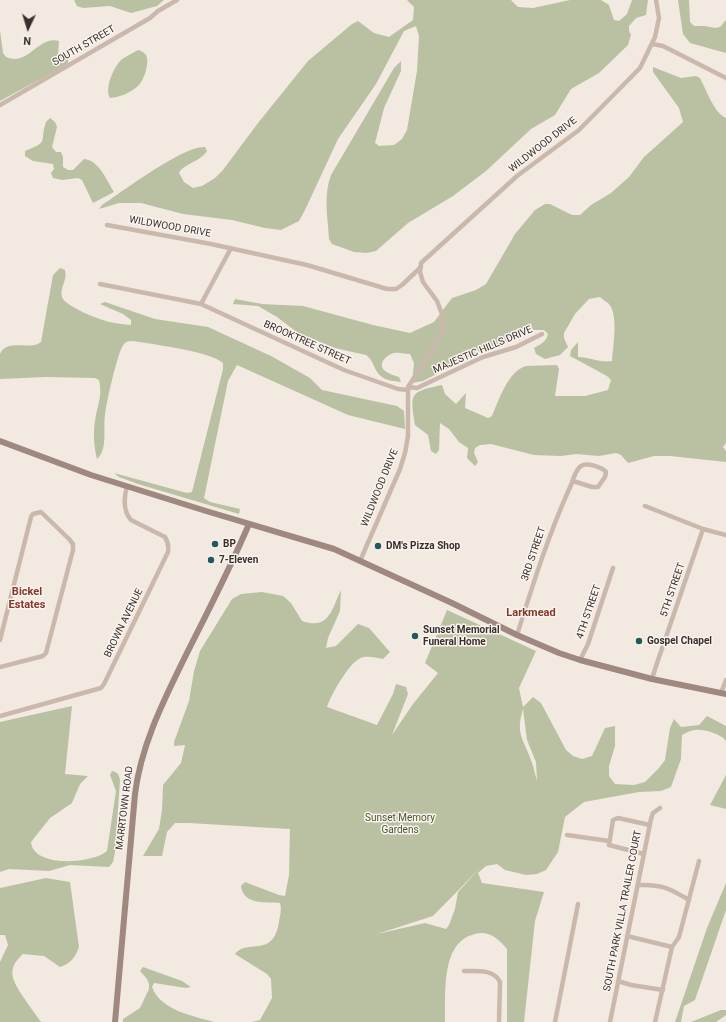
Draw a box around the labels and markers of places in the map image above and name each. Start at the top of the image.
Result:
place label: BP [223,538,236,550]
marker: BP [210,539,220,549]
place label: DM's Pizza Shop [386,540,460,552]
marker: DM's Pizza Shop [373,541,383,551]
place label: 7-Eleven [219,554,258,566]
marker: 7-Eleven [206,555,216,565]
place label: Sunset Memorial Funeral Home [423,624,500,648]
marker: Sunset Memorial Funeral Home [410,631,420,641]
place label: Gospel Chapel [647,635,712,647]
marker: Gospel Chapel [634,636,644,646]

